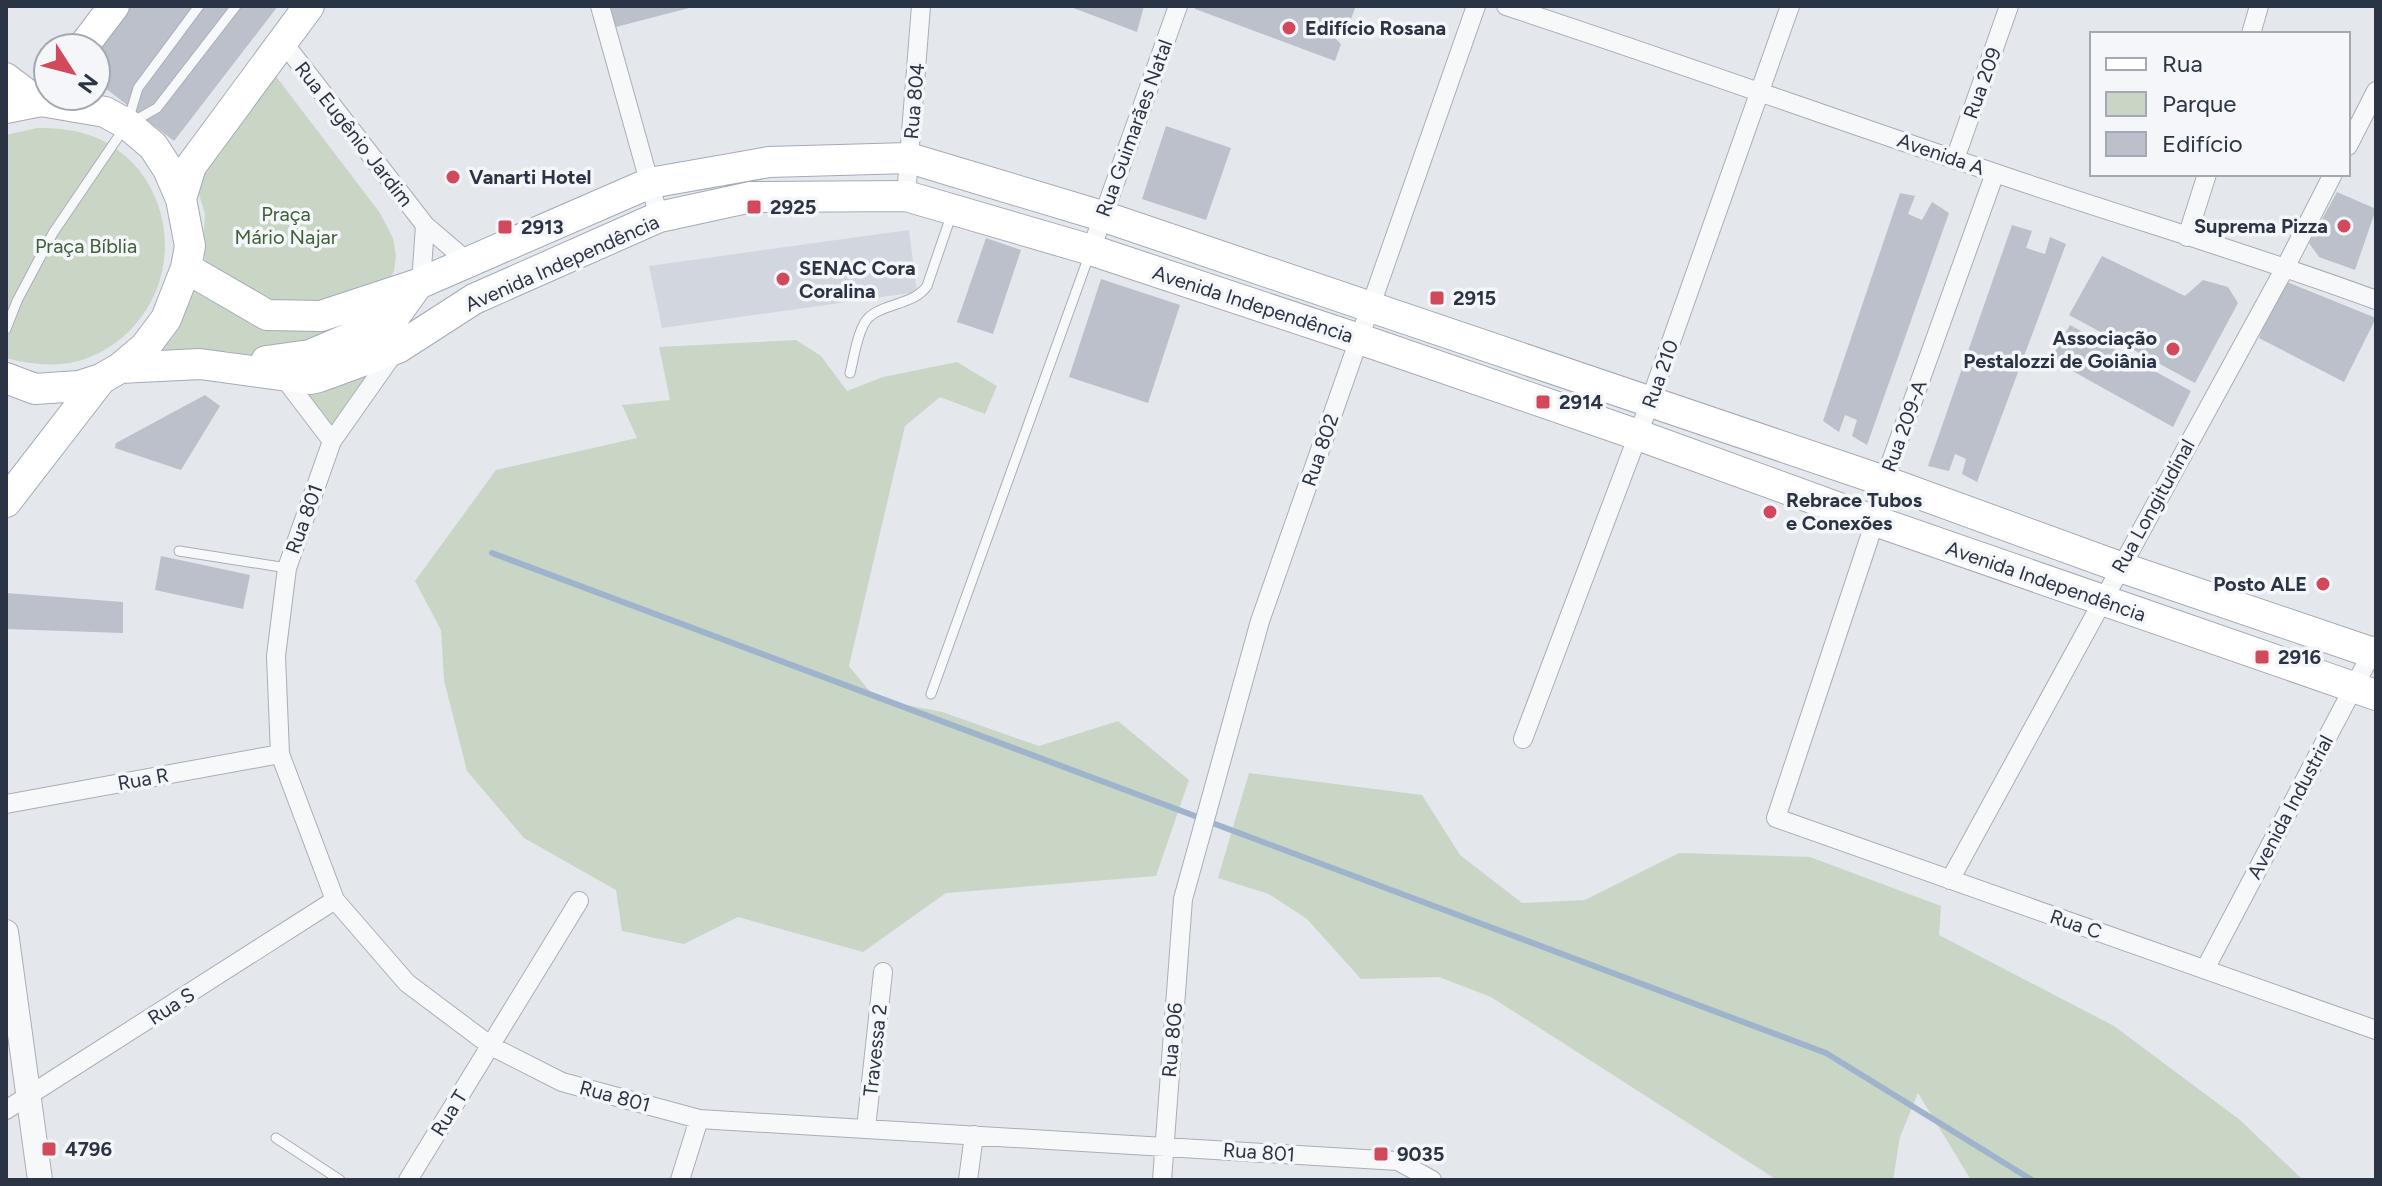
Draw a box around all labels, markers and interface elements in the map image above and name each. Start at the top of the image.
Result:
place label: Edifício Rosana [1305,16,1446,40]
marker: Edifício Rosana [1280,19,1298,37]
north arrow [32,32,112,112]
legend [2090,32,2350,176]
street label: Rua Guimarães Natal [1091,36,1177,220]
street label: Rua 209 [1958,44,2006,122]
text: Rua [2162,49,2203,78]
street label: Rua Eugênio Jardim [290,57,418,211]
street label: Rua 804 [899,62,929,140]
text: N [72,69,104,98]
text: Parque [2162,89,2236,118]
street label: Avenida A [1894,128,1988,180]
text: Edifício [2162,129,2243,158]
place label: Vanarti Hotel [469,165,591,189]
marker: Vanarti Hotel [444,168,462,186]
place label: 2925 [770,195,816,219]
marker: 2925 [745,198,763,216]
park label: Praça Mário Najar [234,202,338,249]
street label: Avenida Independência [461,209,663,317]
place label: Suprema Pizza [2194,214,2328,238]
place label: 2913 [521,215,564,239]
marker: Suprema Pizza [2335,217,2353,235]
marker: 2913 [496,218,514,236]
park label: Praça Bíblia [35,234,137,258]
place label: SENAC Cora Coralina [799,256,916,303]
street label: Avenida Independência [1150,260,1356,348]
marker: SENAC Cora Coralina [774,270,792,288]
place label: 2915 [1453,286,1496,310]
marker: 2915 [1428,289,1446,307]
place label: Associação Pestalozzi de Goiânia [1963,326,2157,373]
street label: Rua 210 [1637,336,1683,412]
marker: Associação Pestalozzi de Goiânia [2164,340,2182,358]
street label: Rua 209-A [1876,376,1932,475]
place label: 2914 [1559,390,1604,414]
marker: 2914 [1534,393,1552,411]
street label: Rua 802 [1296,411,1344,489]
street label: Rua Longitudinal [2106,435,2200,577]
street label: Rua 801 [280,481,328,557]
place label: Rebrace Tubos e Conexões [1786,488,1922,535]
marker: Rebrace Tubos e Conexões [1761,503,1779,521]
street label: Avenida Independência [1943,536,2149,626]
place label: Posto ALE [2213,572,2307,596]
marker: Posto ALE [2314,575,2332,593]
place label: 2916 [2278,645,2321,669]
marker: 2916 [2253,648,2271,666]
street label: Avenida Industrial [2242,731,2338,883]
street label: Rua R [116,763,170,795]
street label: Rua C [2047,904,2105,944]
street label: Rua S [143,982,199,1030]
street label: Rua 806 [1157,1001,1187,1079]
street label: Travessa 2 [858,1003,892,1097]
street label: Rua 801 [577,1075,653,1117]
street label: Rua T [426,1085,472,1141]
place label: 4796 [65,1137,112,1161]
street label: Rua 801 [1222,1138,1296,1166]
marker: 4796 [40,1140,58,1158]
place label: 9035 [1397,1142,1444,1166]
marker: 9035 [1372,1145,1390,1163]

